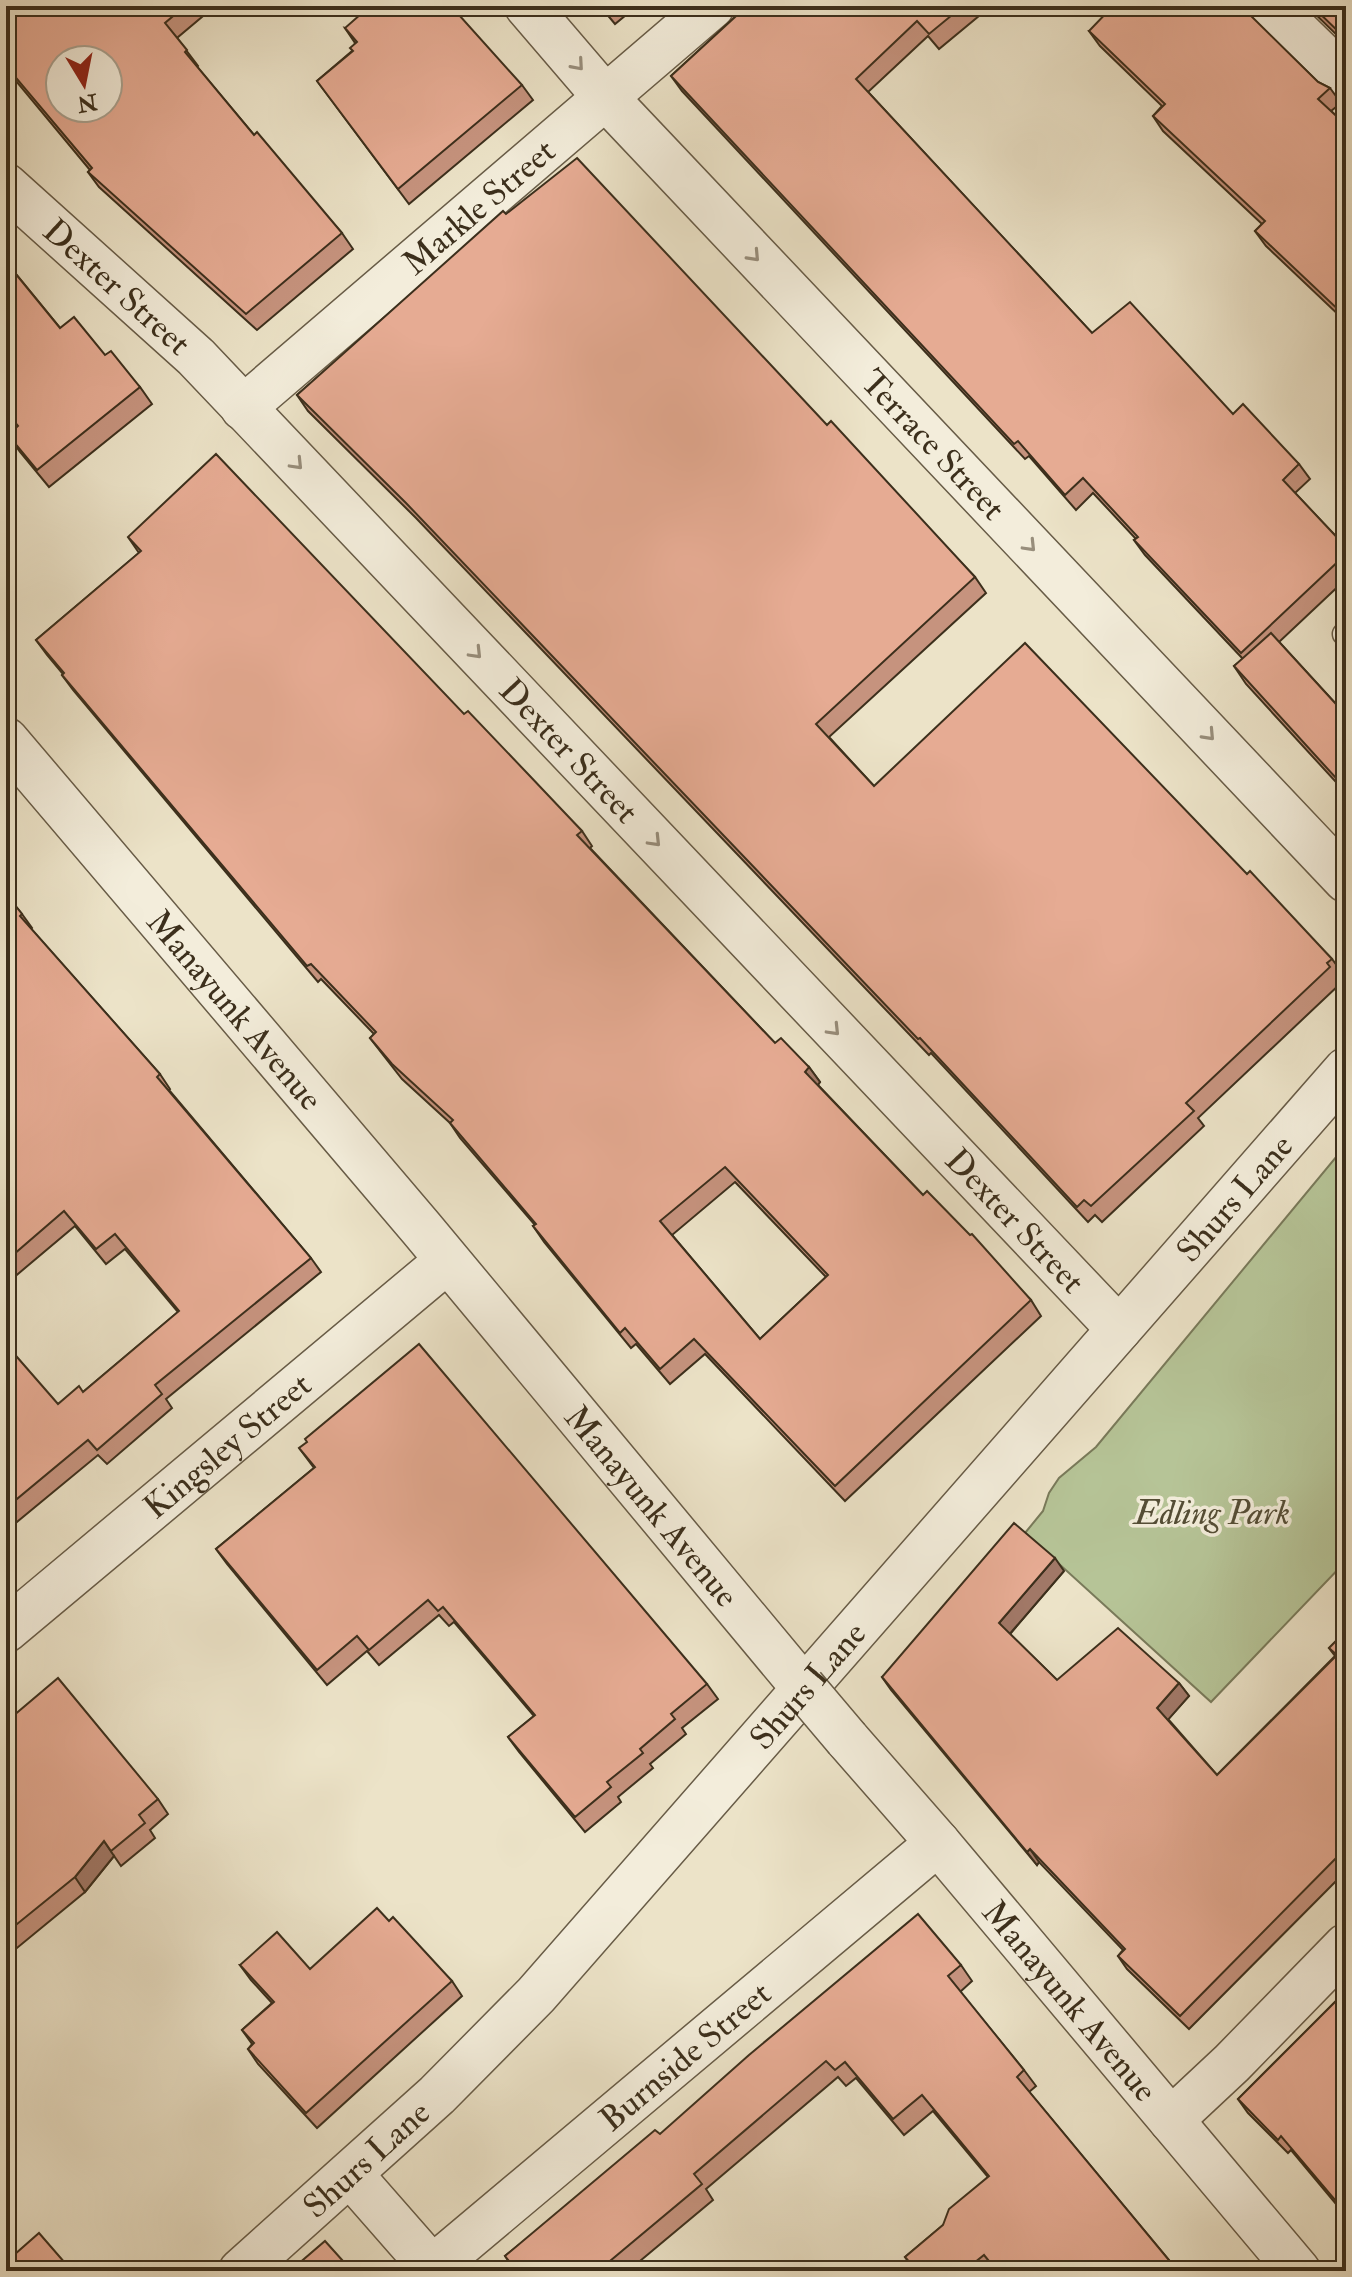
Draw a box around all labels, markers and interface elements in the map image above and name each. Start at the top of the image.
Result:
north arrow [44,44,124,124]
one-way arrow [568,56,582,71]
text: N [75,87,100,118]
street label: Markle Street [394,130,565,285]
street label: Dexter Street [34,210,199,365]
one-way arrow [745,247,760,261]
street label: Terrace Street [851,361,1014,530]
one-way arrow [288,455,302,469]
one-way arrow [1021,537,1035,551]
one-way arrow [467,644,481,658]
street label: Dexter Street [489,670,647,833]
one-way arrow [1199,725,1213,740]
one-way arrow [646,832,661,846]
street label: Manayunk Avenue [137,902,332,1120]
one-way arrow [825,1020,839,1035]
street label: Shurs Lane [1168,1126,1303,1271]
street label: Dexter Street [936,1140,1094,1303]
street label: Kingsley Street [135,1364,320,1529]
street label: Manayunk Avenue [555,1397,747,1617]
park label: Edling Park [1132,1492,1290,1535]
street label: Shurs Lane [741,1613,876,1759]
street label: Manayunk Avenue [972,1892,1166,2111]
street label: Burnside Street [591,1973,780,2141]
street label: Shurs Lane [295,2092,439,2228]

